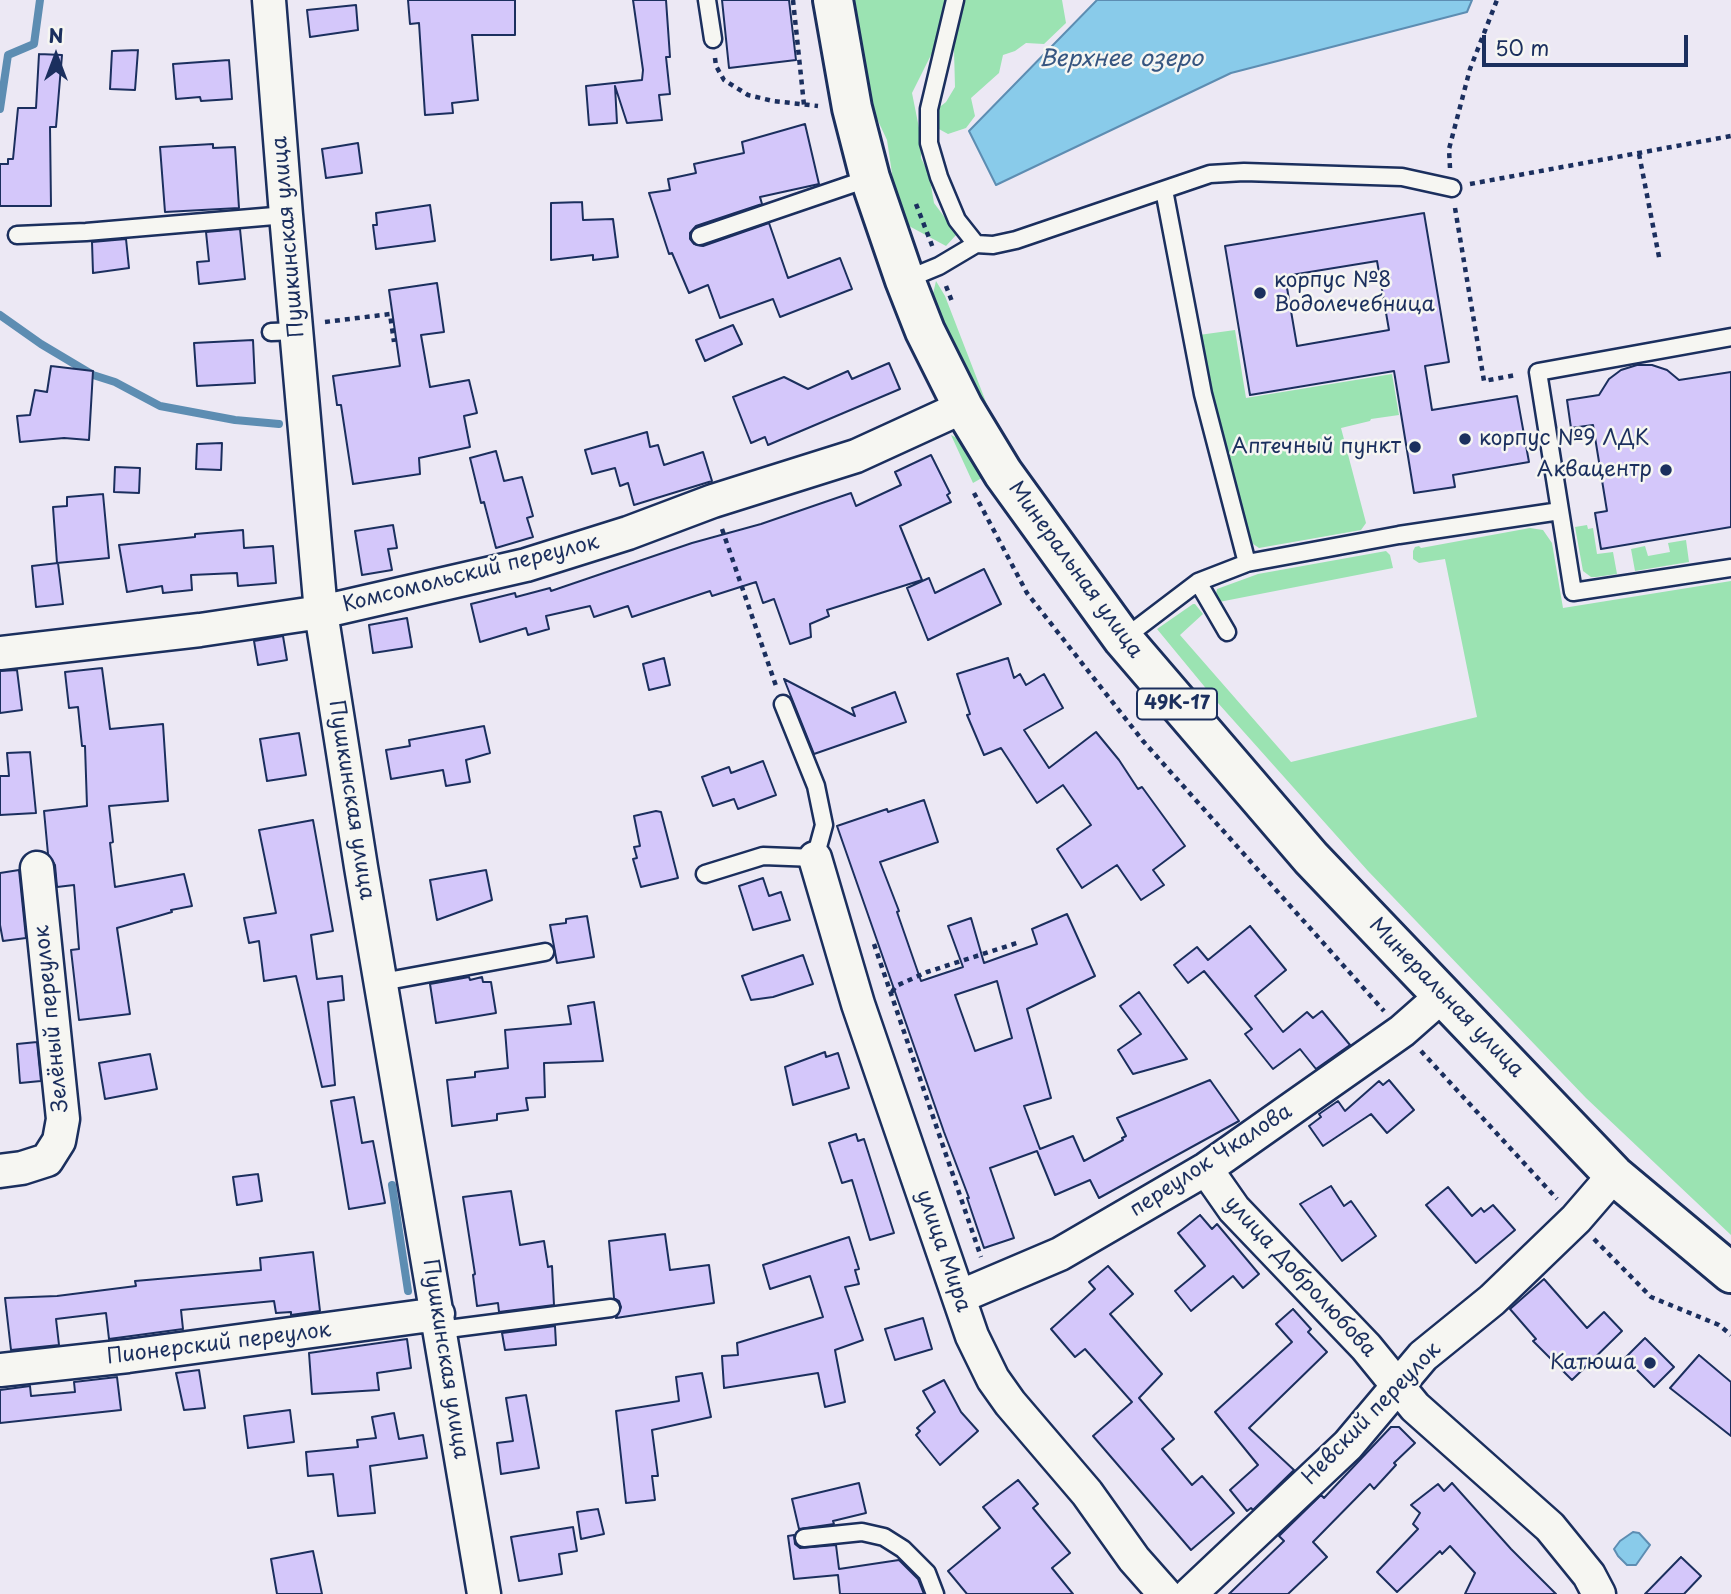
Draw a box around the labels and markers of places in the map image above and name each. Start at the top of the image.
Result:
place label: корпус №8 Водолечебница [1274,268,1435,318]
marker: корпус №8 Водолечебница [1252,285,1268,301]
place label: корпус №9 ЛДК [1479,426,1649,452]
marker: корпус №9 ЛДК [1457,431,1473,447]
place label: Аптечный пункт [1231,434,1401,460]
marker: Аптечный пункт [1407,439,1423,455]
place label: Аквацентр [1537,457,1652,483]
marker: Аквацентр [1658,462,1674,478]
place label: Катюша [1550,1350,1636,1376]
marker: Катюша [1642,1355,1658,1371]

